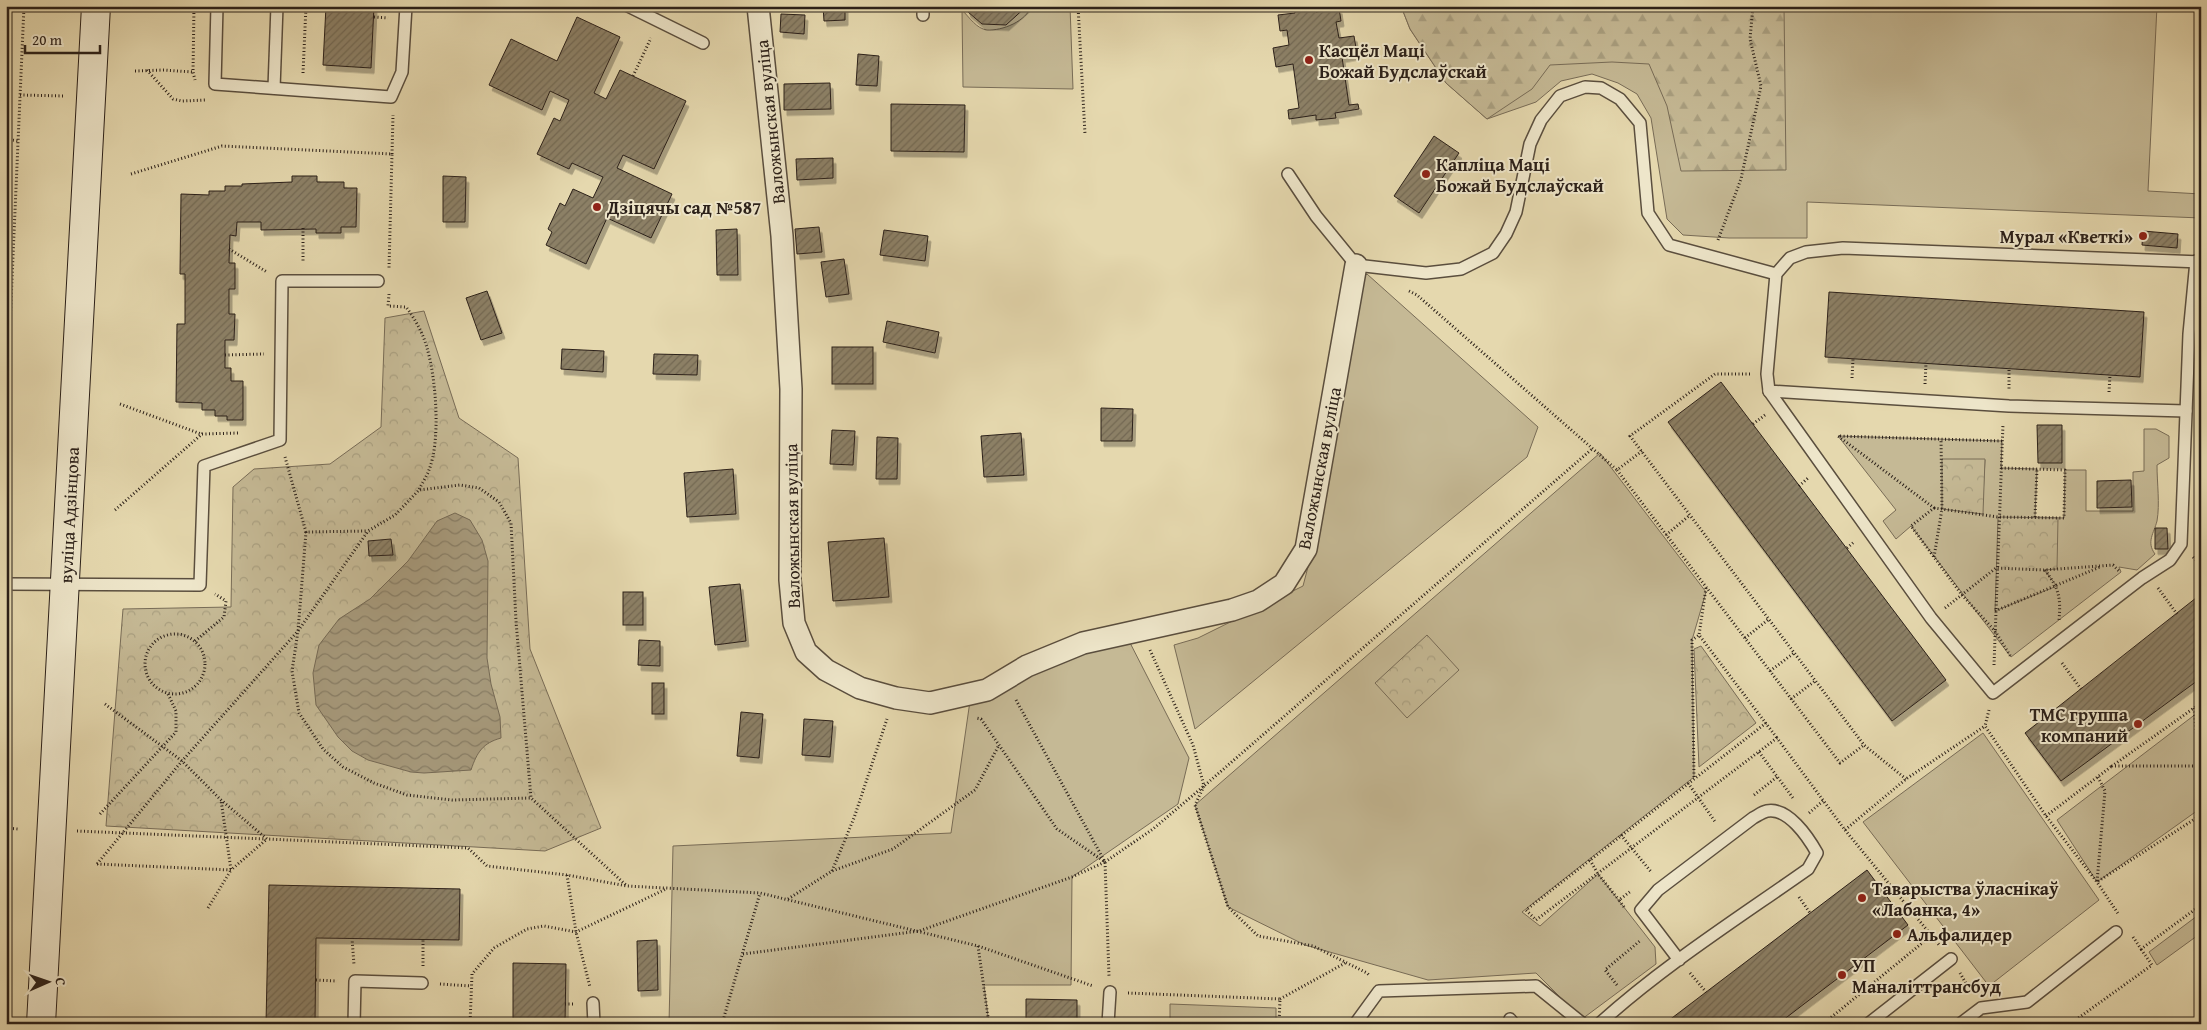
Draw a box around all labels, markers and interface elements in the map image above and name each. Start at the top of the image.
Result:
scale bar [25,22,100,54]
text: 20 m [32,29,63,50]
place label: Касцёл Маці Божай Будслаўскай [1319,37,1487,85]
street label: Валожынская вуліца [748,38,792,205]
marker: Касцёл Маці Божай Будслаўскай [1303,54,1315,66]
place label: Капліца Маці Божай Будслаўскай [1436,151,1604,199]
marker: Капліца Маці Божай Будслаўскай [1420,168,1432,180]
place label: Дзіцячы сад №587 [606,194,761,221]
marker: Дзіцячы сад №587 [591,201,603,213]
place label: Мурал «Кветкі» [2000,223,2133,250]
marker: Мурал «Кветкі» [2137,230,2149,242]
street label: Валожынская вуліца [1290,384,1348,551]
street label: Валожынская вуліца [777,443,807,609]
street label: вуліца Адзінцова [52,446,86,584]
place label: ТМС группа компаний [2030,701,2129,749]
marker: ТМС группа компаний [2132,718,2144,730]
place label: Таварыства ўласнікаў «Лабанка, 4» [1872,875,2059,923]
marker: Таварыства ўласнікаў «Лабанка, 4» [1856,892,1868,904]
place label: Альфалидер [1907,921,2012,948]
marker: Альфалидер [1891,928,1903,940]
place label: УП Маналіттрансбуд [1852,952,2001,1000]
north arrow [22,958,72,1008]
marker: УП Маналіттрансбуд [1836,969,1848,981]
text: С [51,977,71,986]

